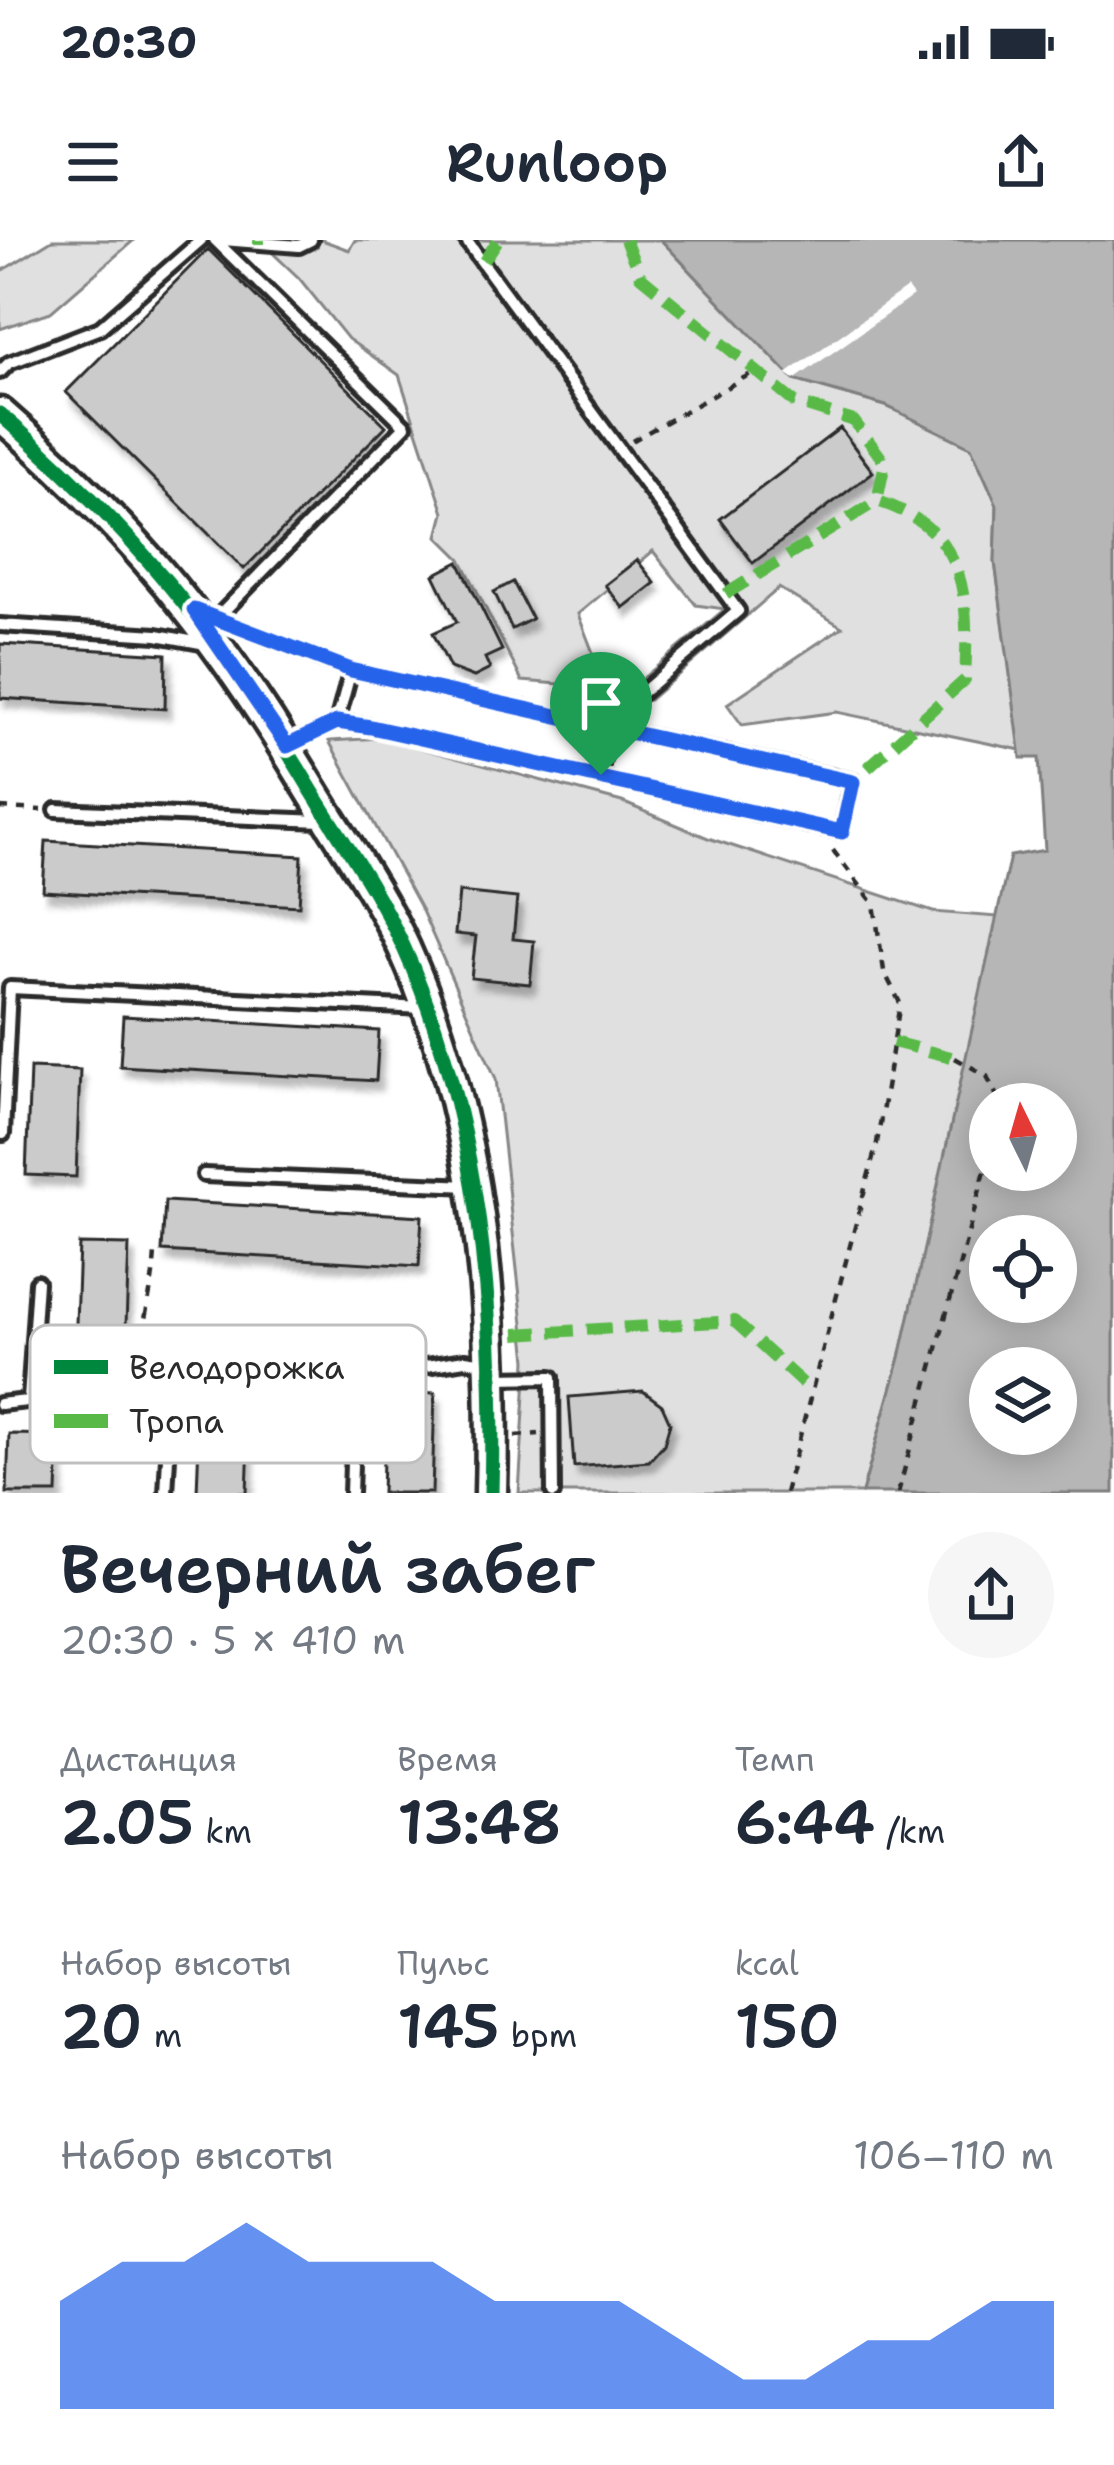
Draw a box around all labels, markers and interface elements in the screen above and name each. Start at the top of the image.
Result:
text: 20:30 [60,12,198,72]
text: Runloop [446,126,668,198]
icon: menu [60,129,126,195]
icon: share [988,129,1054,195]
pin [550,652,652,775]
icon: arrive [568,670,634,736]
north arrow [969,1083,1077,1191]
map controls [969,1083,1077,1455]
button: locate [969,1215,1077,1323]
legend [30,1325,426,1463]
text: Велодорожка [129,1345,344,1390]
button: layers [969,1347,1077,1455]
text: Тропа [129,1399,224,1444]
text: Вечерний забег [60,1525,595,1613]
button: share [928,1532,1054,1658]
text: 20:30 · 5 × 410 m [60,1614,405,1666]
text: Дистанция [60,1737,237,1782]
text: Время [397,1737,498,1782]
text: Темп [735,1737,814,1782]
text: 2.05 [60,1782,194,1862]
text: 13:48 [397,1782,562,1862]
text: 6:44 [735,1782,875,1862]
text: km [194,1809,252,1854]
text: /km [875,1809,945,1854]
text: Набор высоты [60,1941,292,1986]
text: Пульс [397,1941,490,1986]
text: kcal [735,1941,799,1986]
text: 20 [60,1986,143,2066]
text: 145 [397,1986,500,2066]
text: 150 [735,1986,840,2066]
text: m [143,2013,182,2058]
text: bpm [500,2013,577,2058]
text: Набор высоты [60,2129,334,2181]
text: 106–110 m [853,2129,1054,2181]

